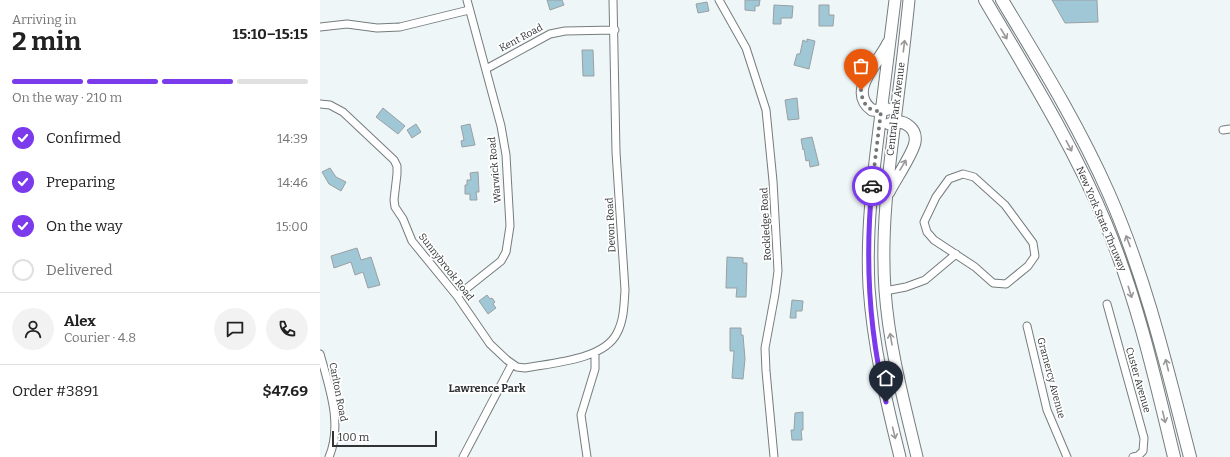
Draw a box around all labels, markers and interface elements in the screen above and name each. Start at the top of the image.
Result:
text: Arriving in [12,12,77,27]
street label: Kent Road [497,21,545,54]
text: 15:10–15:15 [233,25,308,43]
text: 2 min [12,26,81,57]
one-way arrow [1001,28,1009,40]
one-way arrow [900,40,908,53]
pin [844,49,878,90]
icon: bag [850,55,872,77]
street label: Central Park Avenue [884,61,908,157]
text: On the way · 210 m [12,90,122,105]
icon: check [12,127,34,149]
text: Confirmed [46,129,121,147]
text: 14:39 [277,131,308,146]
street label: Warwick Road [486,136,504,204]
one-way arrow [1066,140,1073,152]
one-way arrow [900,159,908,171]
street label: New York State Thruway [1073,165,1129,274]
courier [852,166,892,206]
icon: check [12,171,34,193]
text: Preparing [46,173,115,191]
text: 14:46 [277,175,308,190]
icon: car [861,175,883,197]
street label: Rockledge Road [758,187,774,261]
street label: Devon Road [604,197,618,253]
icon: check [12,215,34,237]
text: On the way [46,217,123,235]
text: 15:00 [276,219,308,234]
street label: Sunnybrook Road [416,231,476,303]
one-way arrow [1124,235,1132,247]
text: Delivered [46,261,113,279]
one-way arrow [1127,285,1135,297]
button: person [12,308,54,350]
button: chat [214,308,256,350]
button: phone [266,308,308,350]
text: Alex [64,312,96,330]
text: Courier · 4.8 [64,330,136,345]
one-way arrow [887,333,895,346]
street label: Gramercy Avenue [1034,336,1068,420]
street label: Custer Avenue [1123,346,1153,414]
one-way arrow [1162,359,1170,372]
street label: Carlton Road [326,361,350,423]
pin [869,361,903,402]
icon: home [875,367,897,389]
text: Order #3891 [12,382,98,400]
text: $47.69 [262,382,308,400]
district label: Lawrence Park [449,382,526,395]
one-way arrow [1161,410,1168,423]
one-way arrow [891,427,898,440]
scale bar [332,429,437,448]
text: 100 m [338,431,369,444]

